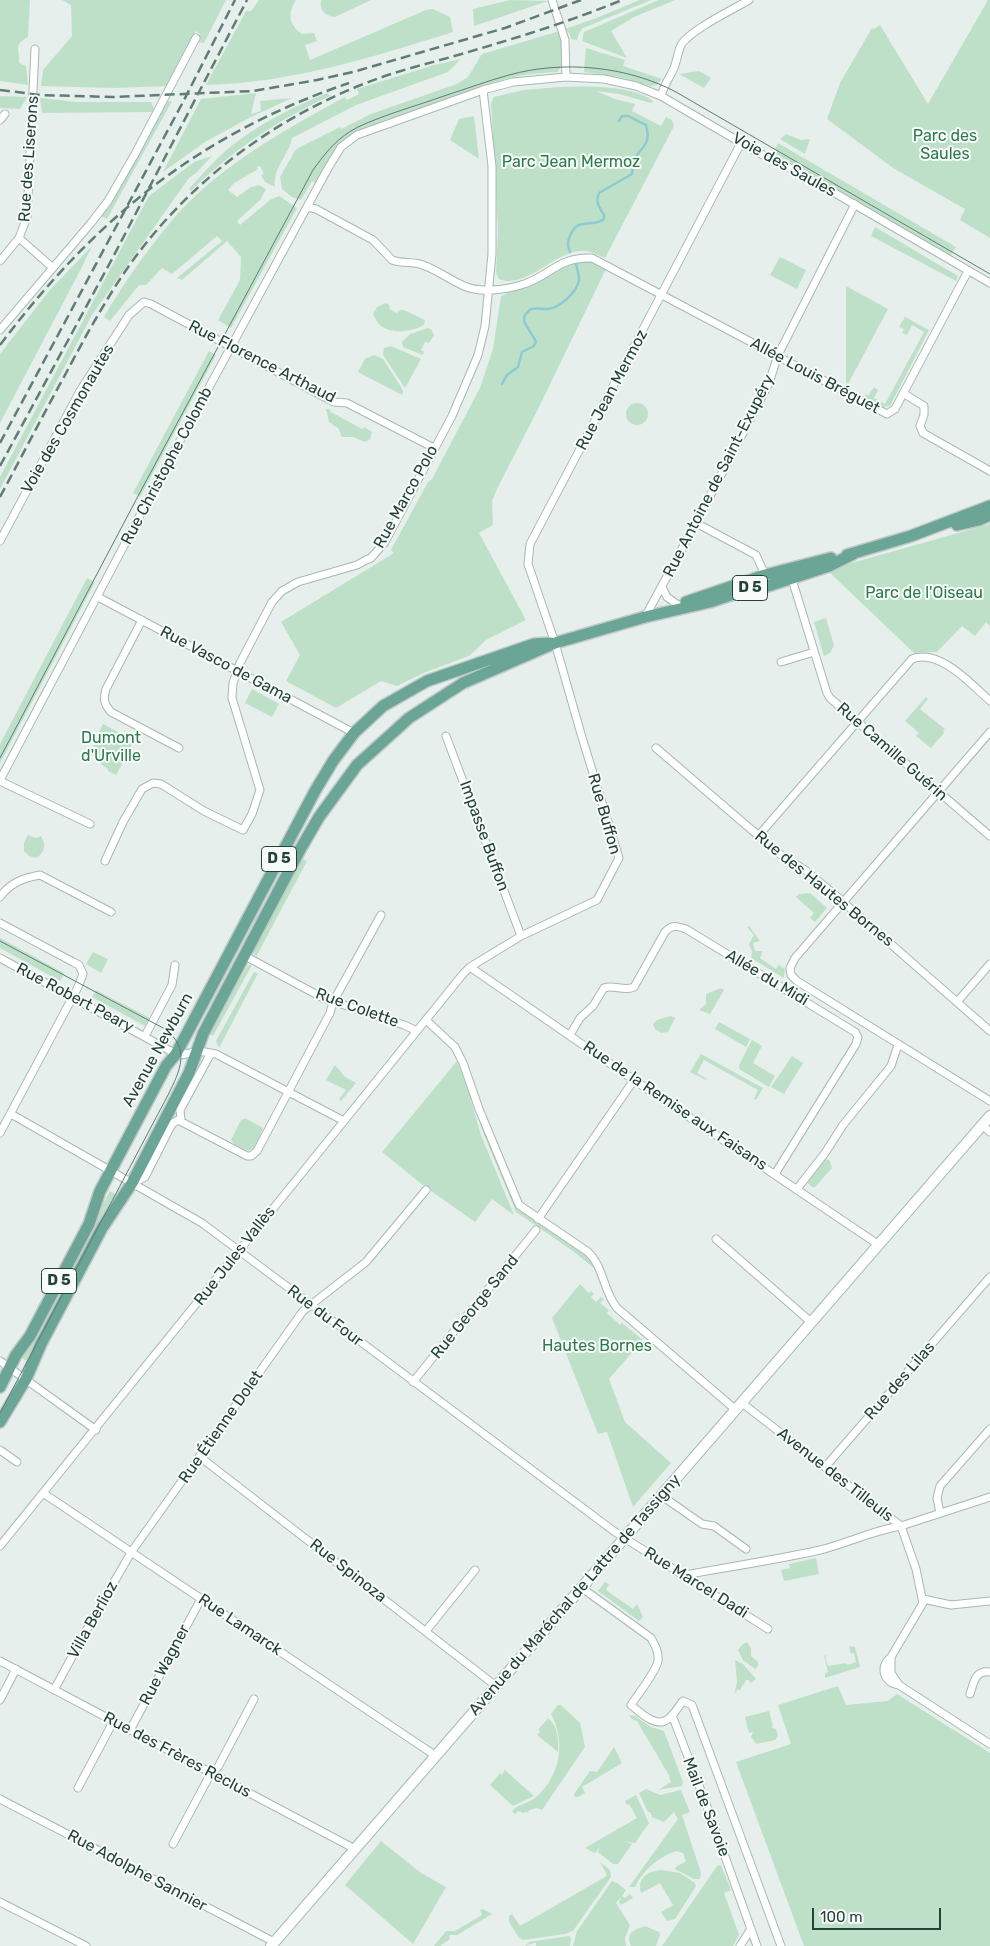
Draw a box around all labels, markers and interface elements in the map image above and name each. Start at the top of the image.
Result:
street label: Rue des Liserons [15,95,43,223]
park label: Parc des Saules [913,126,977,164]
street label: Voie des Saules [729,129,839,201]
park label: Parc Jean Mermoz [502,152,640,172]
street label: Rue Florence Arthaud [185,317,339,407]
street label: Rue Jean Mermoz [572,326,652,454]
street label: Allée Louis Bréguet [747,334,883,418]
street label: Voie des Cosmonautes [17,341,119,497]
street label: Rue Antoine de Saint-Exupéry [659,371,779,581]
street label: Rue Christophe Colomb [117,384,217,548]
street label: Rue Marco Polo [370,442,442,552]
road number: D 5 [732,576,768,600]
park label: Parc de l'Oiseau [865,583,983,603]
street label: Rue Vasco de Gama [157,622,295,708]
street label: Rue Camille Guérin [833,699,951,805]
park label: Dumont d'Urville [81,728,141,766]
street label: Rue Buffon [583,771,625,857]
street label: Impasse Buffon [455,778,513,894]
street label: Rue des Hautes Bornes [751,827,897,951]
road number: D 5 [262,846,296,872]
street label: Allée du Midi [722,946,812,1010]
street label: Rue Robert Peary [13,959,137,1037]
street label: Rue Colette [313,984,401,1032]
street label: Avenue Newburn [119,990,197,1110]
street label: Rue de la Remise aux Faisans [579,1037,771,1175]
street label: Rue Jules Vallès [190,1202,280,1310]
street label: Rue George Sand [427,1251,523,1363]
road number: D 5 [42,1268,76,1294]
street label: Rue du Four [283,1281,367,1351]
park label: Hautes Bornes [542,1336,652,1356]
street label: Rue des Lilas [861,1338,939,1424]
street label: Rue Étienne Dolet [175,1367,267,1487]
street label: Avenue des Tilleuls [773,1424,897,1526]
street label: Avenue du Maréchal de Lattre de Tassigny [465,1471,685,1719]
street label: Rue Spinoza [306,1535,390,1607]
street label: Rue Marcel Dadi [640,1543,752,1623]
street label: Villa Berlioz [64,1578,122,1662]
street label: Rue Lamarck [194,1590,286,1660]
street label: Rue Wagner [136,1621,194,1709]
street label: Rue des Frères Reclus [100,1708,254,1802]
street label: Mail de Savoie [678,1755,734,1859]
street label: Rue Adolphe Sannier [64,1826,210,1916]
scale bar [815,1898,944,1930]
text: 100 m [820,1908,862,1926]

